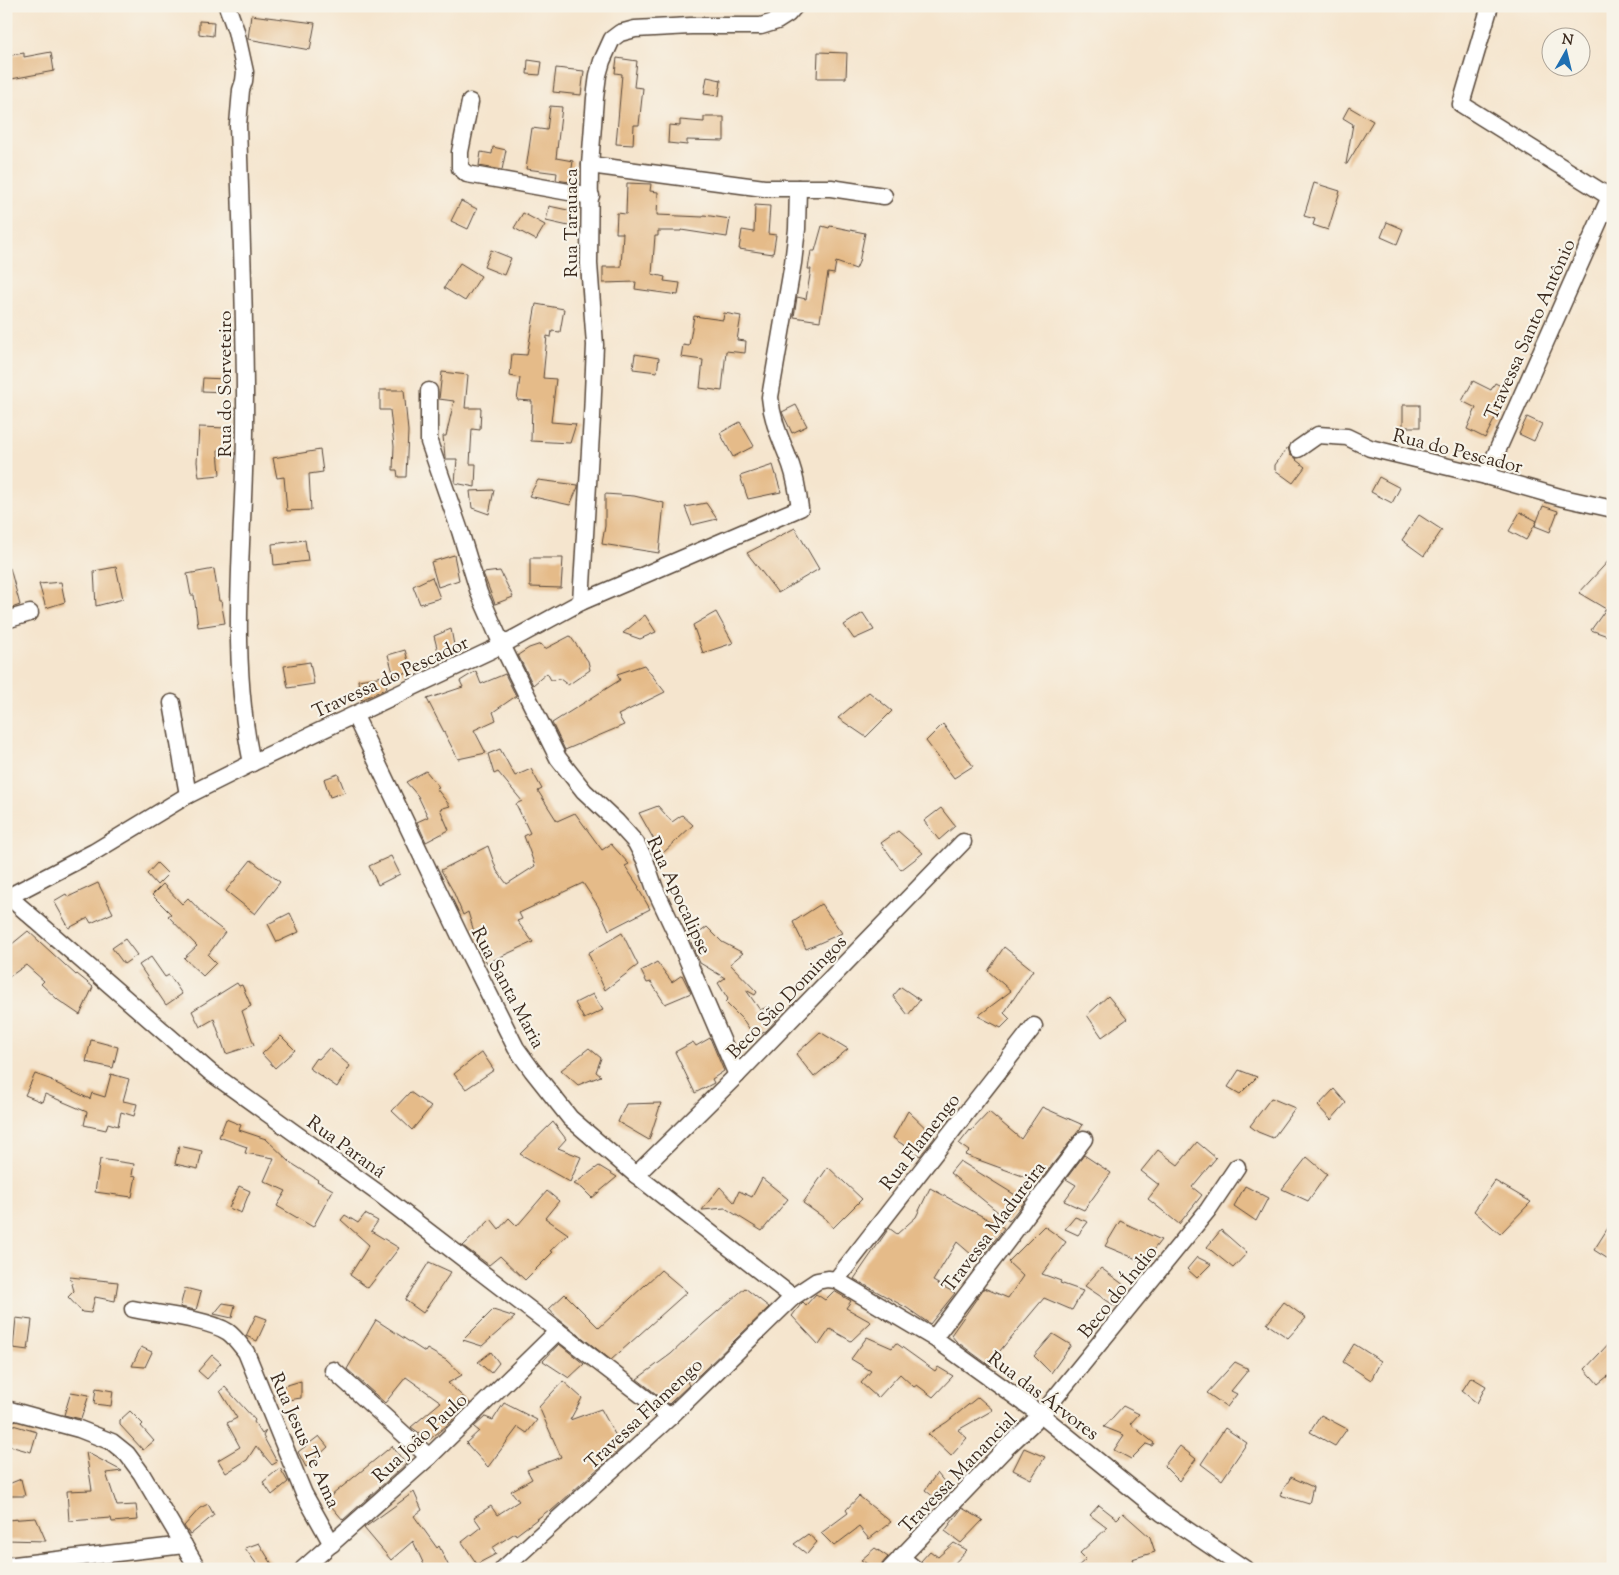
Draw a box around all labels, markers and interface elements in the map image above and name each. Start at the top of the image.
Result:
north arrow [1542,28,1592,78]
text: N [1561,30,1574,52]
street label: Rua Tarauaca [559,168,586,278]
street label: Travessa Santo Antônio [1479,235,1583,425]
street label: Rua do Sorveteiro [213,311,240,458]
street label: Rua do Pescador [1390,423,1525,482]
street label: Travessa do Pescador [308,630,474,726]
street label: Rua Apocalipse [638,832,717,960]
street label: Rua Santa Maria [463,922,550,1054]
street label: Beco São Domingos [722,930,854,1066]
street label: Rua Flamengo [874,1088,967,1197]
street label: Rua Paraná [301,1110,391,1186]
street label: Travessa Madureira [937,1156,1053,1299]
street label: Beco do Índio [1073,1240,1165,1345]
street label: Rua das Árvores [981,1346,1104,1448]
street label: Travessa Flamengo [580,1353,710,1477]
street label: Rua Jesus Te Ama [262,1369,346,1513]
street label: Rua João Paulo [367,1388,474,1490]
street label: Travessa Manancial [894,1407,1024,1540]

